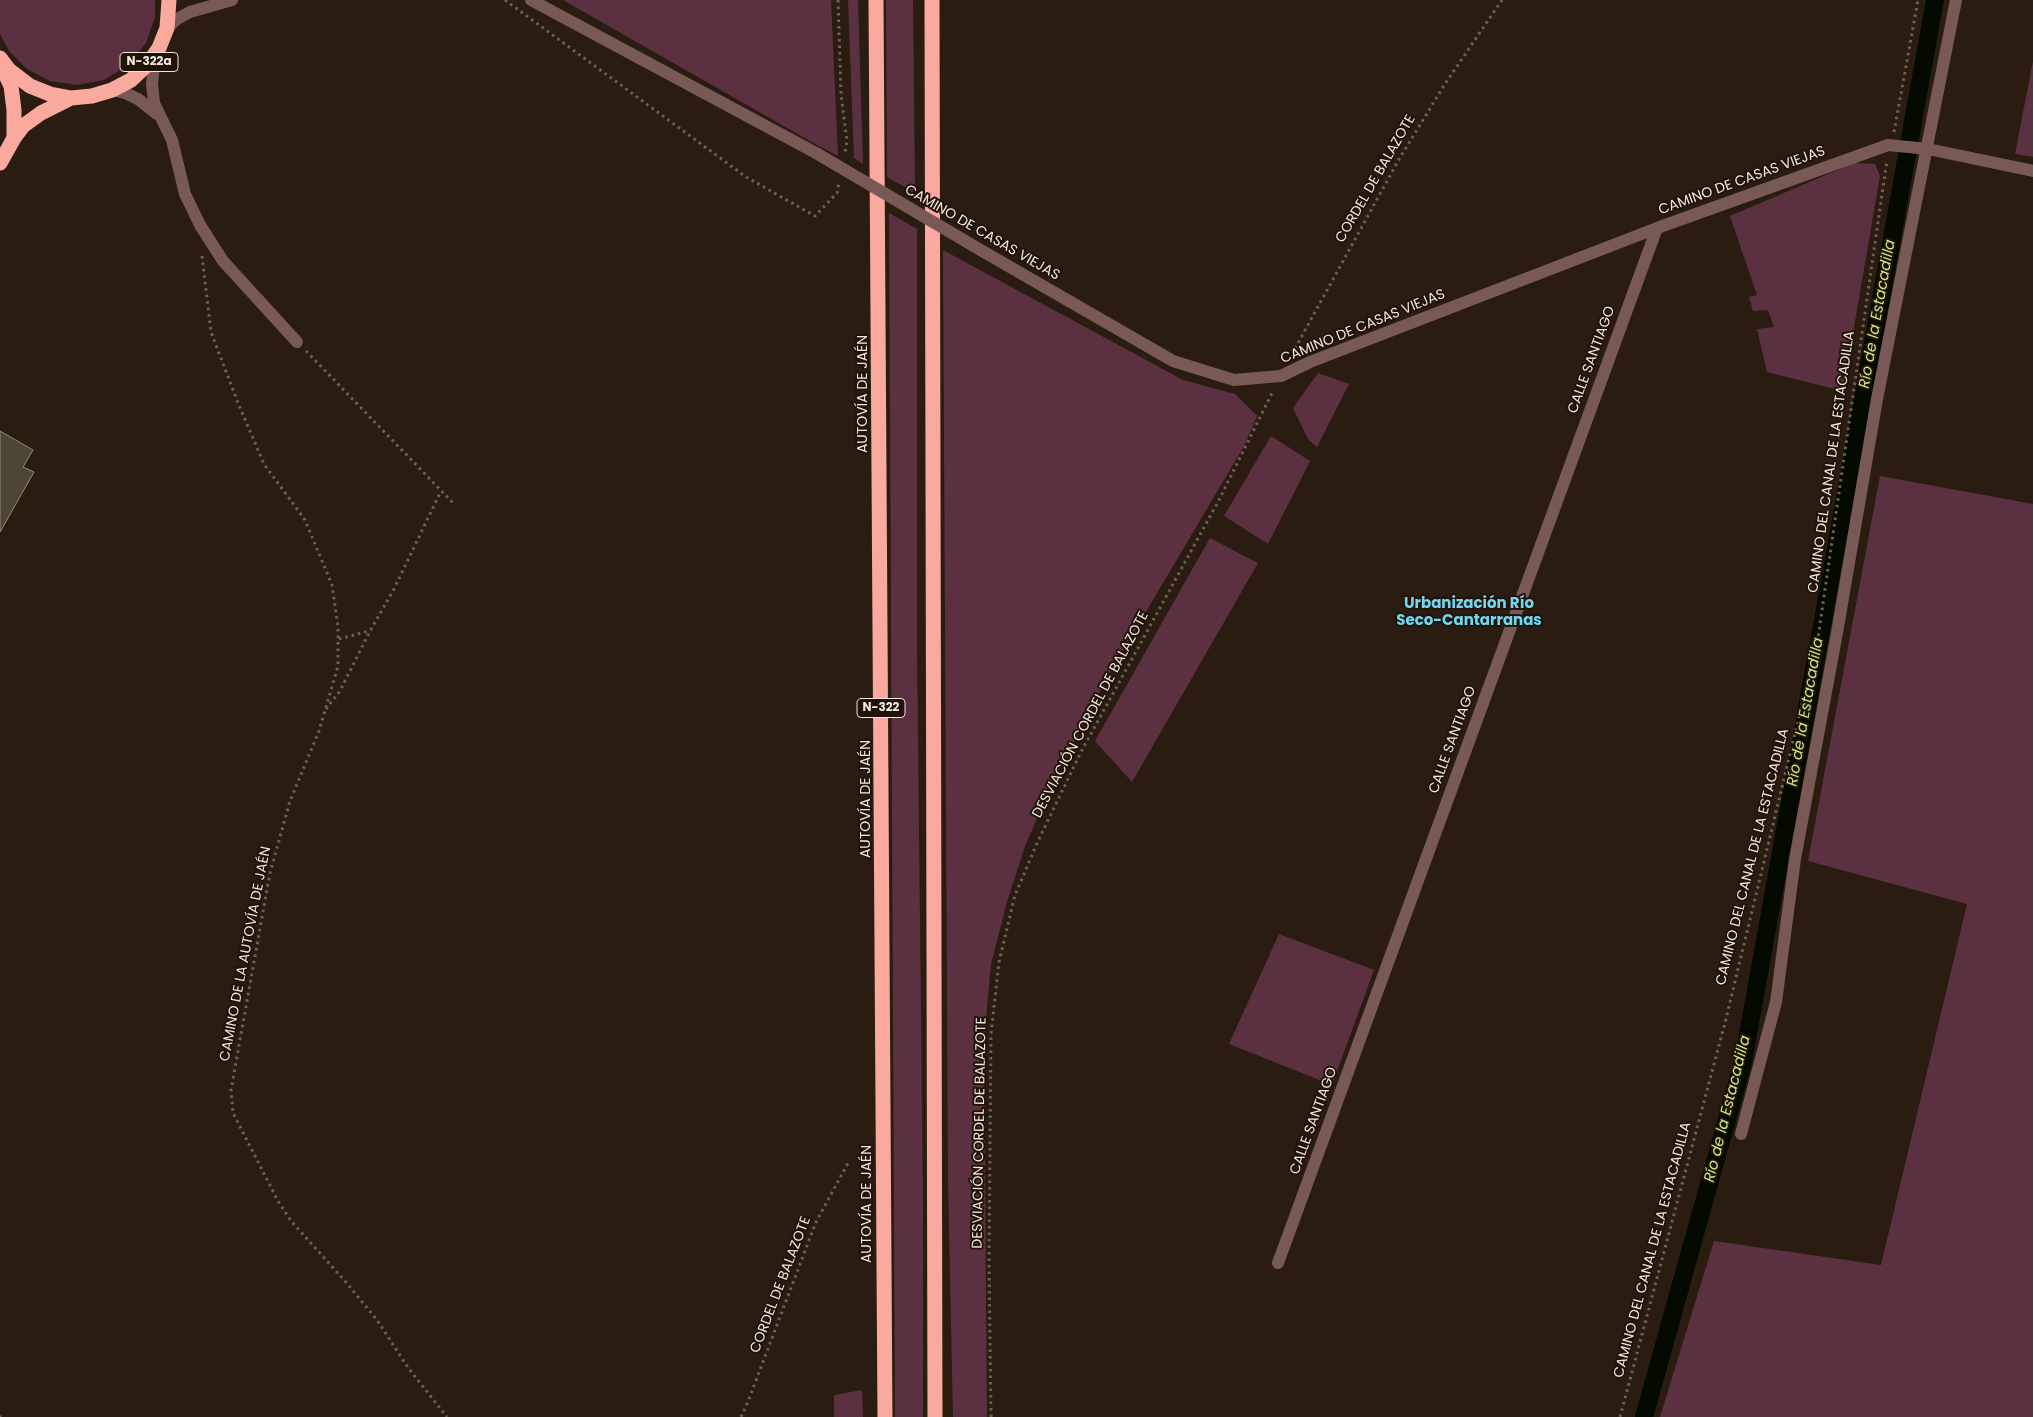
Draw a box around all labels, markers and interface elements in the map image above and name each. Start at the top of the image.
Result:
road number: N-322a [120,52,178,72]
street label: CORDEL DE BALAZOTE [1333,112,1419,246]
street label: CAMINO DE CASAS VIEJAS [1656,143,1828,219]
street label: CAMINO DE CASAS VIEJAS [902,182,1062,284]
water label: Río de la Estacadilla [1856,238,1900,390]
street label: CAMINO DE CASAS VIEJAS [1278,286,1448,368]
street label: CALLE SANTIAGO [1565,304,1619,416]
street label: CAMINO DEL CANAL DE LA ESTACADILLA [1805,330,1859,594]
street label: AUTOVÍA DE JAÉN [855,335,871,453]
district label: Urbanización Río Seco-Cantarranas [1396,595,1542,630]
street label: DESVIACIÓN CORDEL DE BALAZOTE [1029,609,1153,821]
water label: Río de la Estacadilla [1784,636,1828,788]
street label: CALLE SANTIAGO [1426,684,1480,796]
road number: N-322 [857,698,905,718]
street label: CAMINO DEL CANAL DE LA ESTACADILLA [1713,727,1793,987]
street label: AUTOVÍA DE JAÉN [858,740,874,858]
street label: CAMINO DE LA AUTOVÍA DE JAÉN [217,845,275,1063]
street label: DESVIACIÓN CORDEL DE BALAZOTE [970,1017,990,1249]
water label: Río de la Estacadilla [1701,1034,1755,1184]
street label: CALLE SANTIAGO [1287,1065,1341,1177]
street label: CAMINO DEL CANAL DE LA ESTACADILLA [1611,1120,1695,1380]
street label: AUTOVÍA DE JAÉN [859,1145,875,1263]
street label: CORDEL DE BALAZOTE [747,1214,815,1356]

